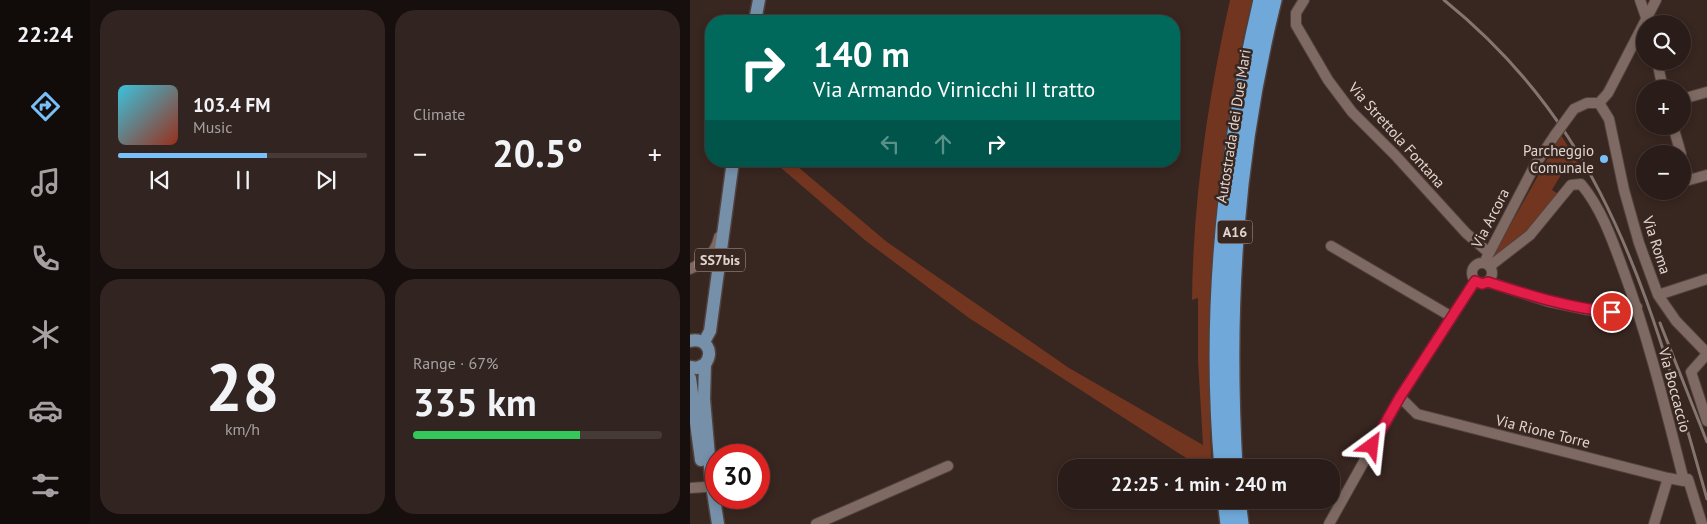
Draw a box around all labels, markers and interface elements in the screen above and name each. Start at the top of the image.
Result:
map controls [1636,15,1691,200]
button: search [1636,15,1691,70]
text: 22:24 [17,20,73,48]
text: 140 m [813,31,910,77]
icon: right [730,35,795,100]
street label: Autostrada dei Due Mari [1211,48,1255,204]
text: Via Armando Virnicchi II tratto [813,75,1095,103]
street label: Via Strettola Fontana [1344,77,1449,192]
button: + [1636,80,1691,135]
icon: directions [28,89,63,124]
text: 103.4 FM [193,93,270,117]
text: Climate [413,104,465,124]
text: Music [193,117,233,137]
text: 20.5° [492,128,583,177]
icon: left [876,130,904,158]
icon: ahead [929,130,957,158]
icon: right [982,130,1010,158]
text: − [413,135,427,172]
text: + [648,135,662,172]
place label: Parcheggio Comunale [1523,141,1594,177]
button: − [1636,145,1691,200]
marker: Parcheggio Comunale [1598,153,1610,165]
icon: music [28,165,63,200]
icon: previous [146,166,174,194]
icon: pause [229,166,257,194]
icon: next [312,166,340,194]
street label: Via Arcora [1466,185,1513,252]
street label: Via Roma [1638,213,1675,276]
road number: A16 [1218,220,1252,243]
icon: phone [28,241,63,276]
road number: SS7bis [695,248,745,272]
pin [1591,291,1633,333]
icon: arrive [1598,298,1626,326]
icon: climate [28,317,63,352]
text: 28 [206,344,279,428]
street label: Via Boccaccio [1654,345,1695,434]
text: Range · 67% [413,353,498,373]
text: 335 km [413,377,537,426]
icon: car [28,393,63,428]
street label: Via Rione Torre [1493,410,1592,452]
text: km/h [225,419,260,439]
position arrow [1345,419,1397,471]
speed limit sign: 30 [705,444,770,509]
icon: filters [28,468,63,503]
text: 22:25 · 1 min · 240 m [1111,472,1287,496]

